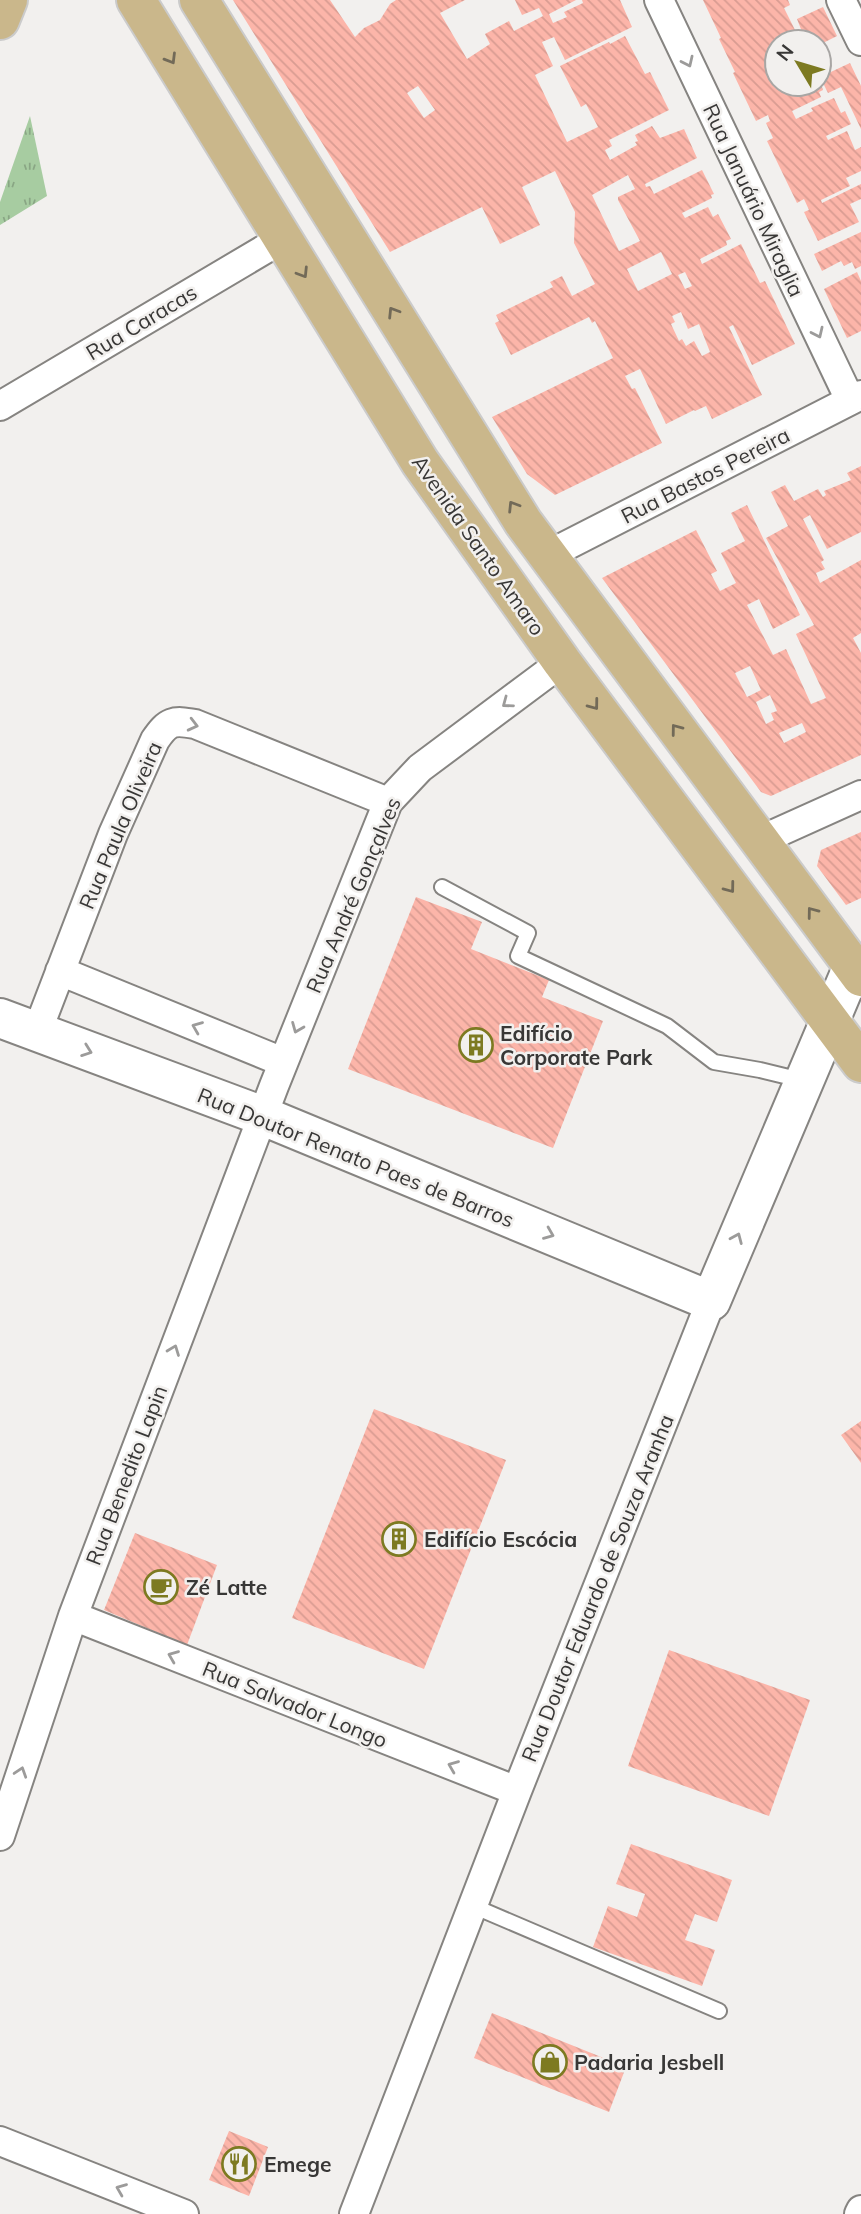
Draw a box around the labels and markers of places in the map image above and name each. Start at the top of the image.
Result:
place label: Edifício Corporate Park [500,1020,653,1070]
building icon: Edifício Corporate Park [457,1026,495,1064]
building icon: Edifício Escócia [380,1520,418,1558]
place label: Edifício Escócia [424,1526,577,1552]
cafe icon: Zé Latte [142,1568,180,1606]
place label: Zé Latte [186,1574,267,1600]
shop icon: Padaria Jesbell [531,2043,569,2081]
place label: Padaria Jesbell [574,2049,724,2075]
restaurant icon: Emege [220,2145,258,2183]
place label: Emege [264,2151,331,2177]

